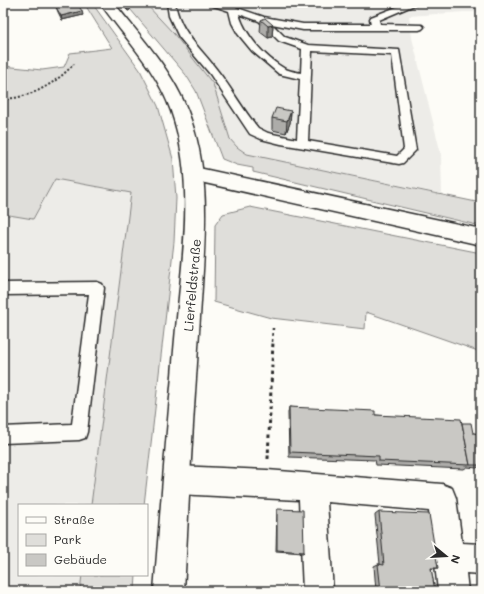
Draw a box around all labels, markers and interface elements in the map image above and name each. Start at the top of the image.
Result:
street label: Lierfeldstraße [179,238,204,332]
legend [18,504,148,576]
text: Straße [54,511,95,527]
text: Park [54,531,81,547]
north arrow [426,536,466,576]
text: Gebäude [54,551,107,567]
text: N [448,553,464,566]

